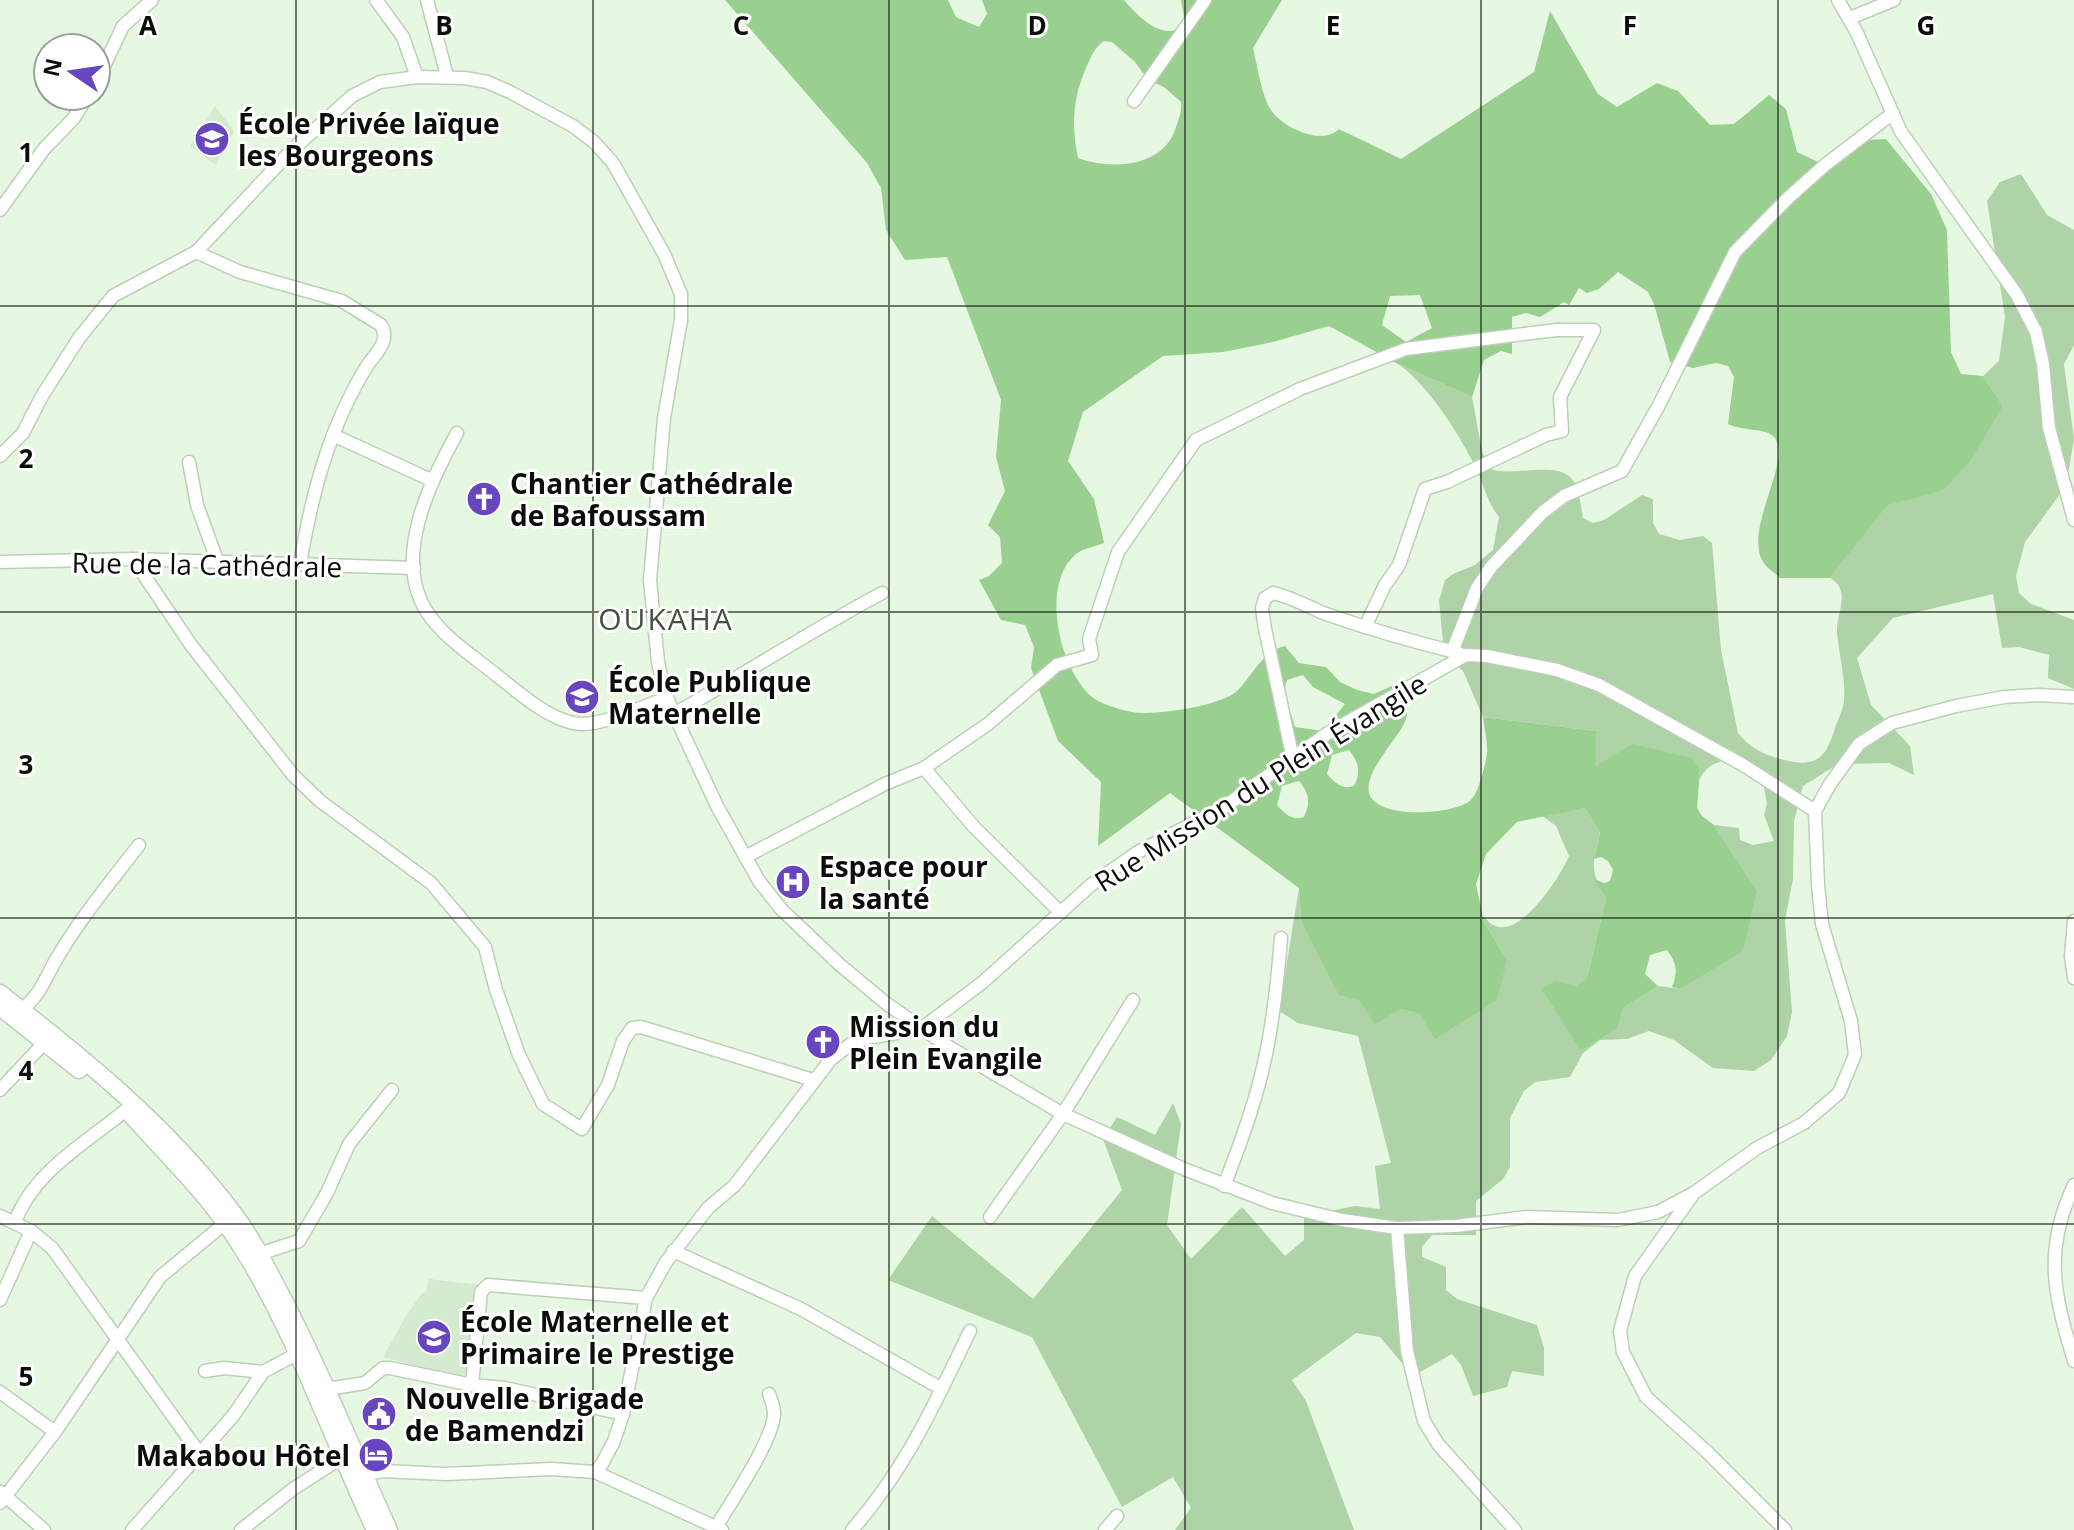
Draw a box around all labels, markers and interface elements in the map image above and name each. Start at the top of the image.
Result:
text: A [139,7,157,43]
text: B [435,7,453,43]
text: C [733,7,749,43]
text: D [1027,7,1047,43]
text: E [1326,7,1340,43]
text: F [1623,7,1637,43]
text: G [1917,7,1935,43]
north arrow [32,32,112,112]
text: N [35,55,68,79]
place label: École Privée laïque les Bourgeons [238,104,500,174]
school or university icon: École Privée laïque les Bourgeons [193,120,231,158]
text: 1 [19,134,33,170]
text: 2 [19,440,34,476]
place label: Chantier Cathédrale de Bafoussam [510,464,793,534]
church icon: Chantier Cathédrale de Bafoussam [465,480,503,518]
street label: Rue de la Cathédrale [71,543,343,585]
district label: OUKAHA [598,598,734,639]
place label: École Publique Maternelle [608,662,811,732]
street label: Rue Mission du Plein Évangile [1087,664,1433,900]
school or university icon: École Publique Maternelle [563,678,601,716]
text: 3 [19,746,33,782]
place label: Espace pour la santé [819,847,988,917]
hospital icon: Espace pour la santé [774,863,812,901]
place label: Mission du Plein Evangile [849,1007,1042,1077]
church icon: Mission du Plein Evangile [804,1023,842,1061]
text: 4 [19,1052,34,1088]
place label: École Maternelle et Primaire le Prestige [460,1302,735,1372]
school or university icon: École Maternelle et Primaire le Prestige [415,1318,453,1356]
text: 5 [19,1358,33,1394]
place label: Nouvelle Brigade de Bamendzi [405,1379,644,1449]
public building icon: Nouvelle Brigade de Bamendzi [360,1395,398,1433]
place label: Makabou Hôtel [136,1436,350,1474]
hotel icon: Makabou Hôtel [357,1436,395,1474]

